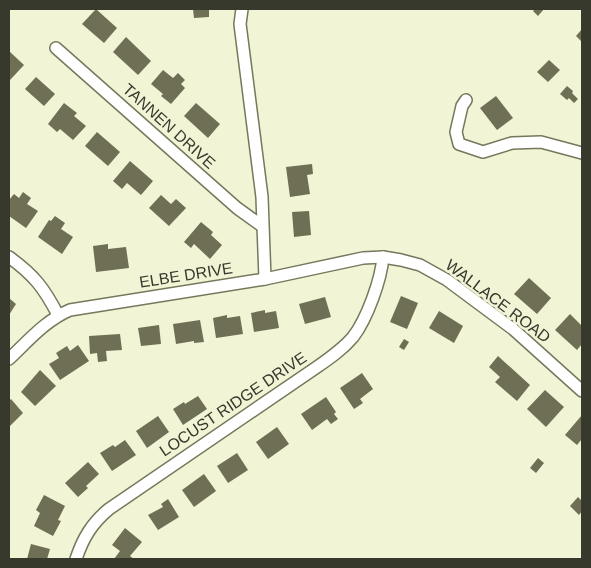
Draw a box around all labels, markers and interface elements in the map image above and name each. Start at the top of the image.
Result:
street label: TANNEN DRIVE [119,80,219,172]
street label: WALLACE ROAD [442,256,554,346]
street label: ELBE DRIVE [138,259,234,291]
street label: LOCUST RIDGE DRIVE [157,349,309,459]

